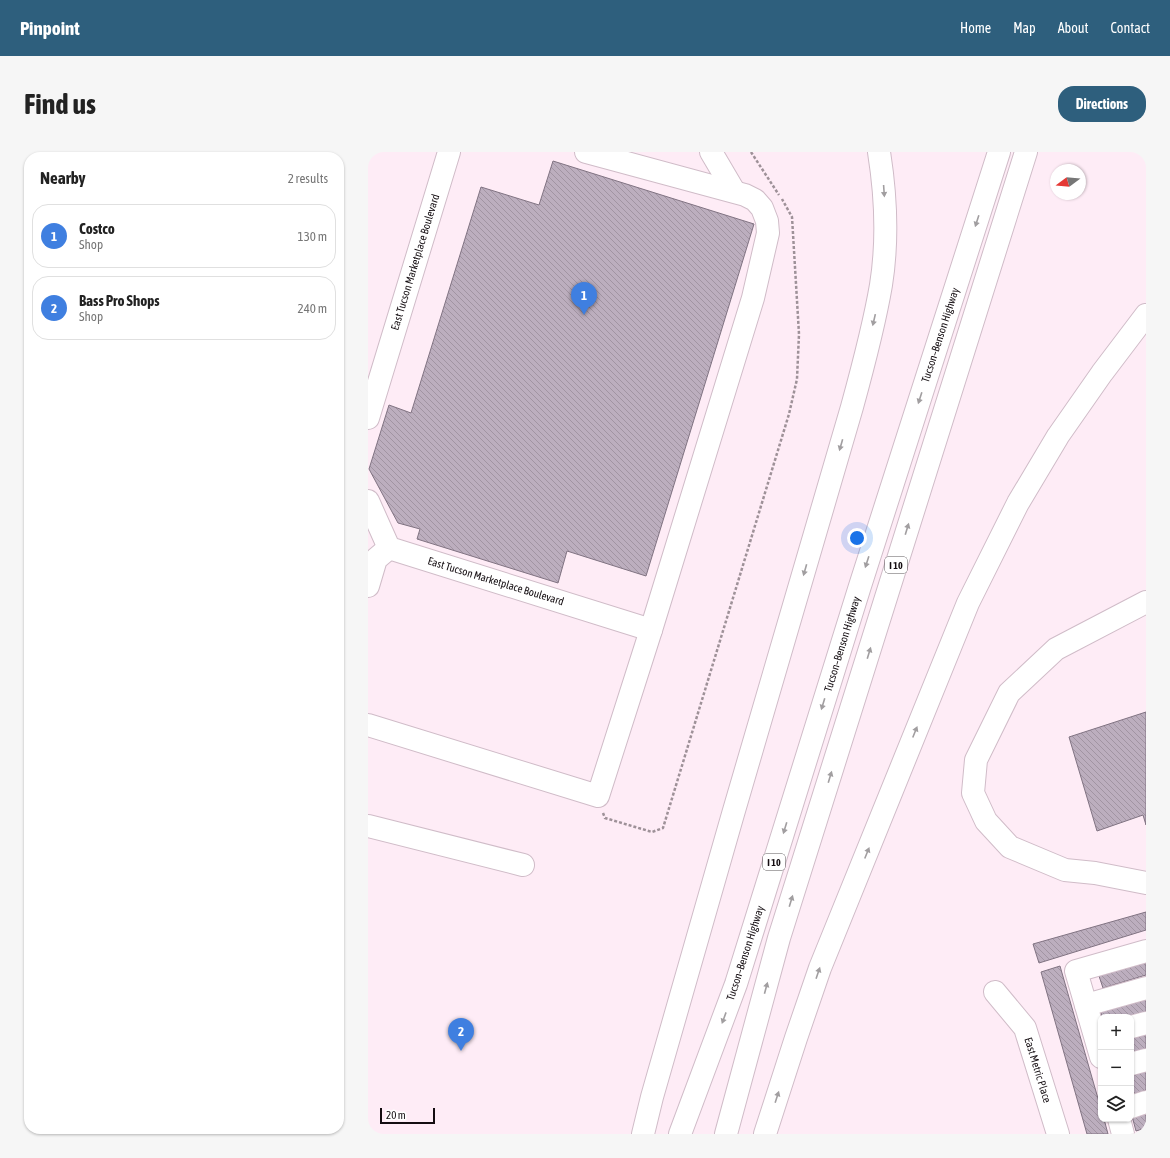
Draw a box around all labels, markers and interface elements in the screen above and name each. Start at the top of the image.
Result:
text: Pinpoint [20,17,80,39]
text: Home [960,20,991,36]
text: Map [1013,20,1036,36]
text: About [1058,20,1089,36]
text: Contact [1111,20,1150,36]
button: Directions [1058,86,1146,122]
text: Find us [24,88,96,120]
north arrow [1050,164,1086,200]
text: Nearby [40,168,86,188]
text: 2 results [288,171,328,186]
one-way arrow [881,185,887,197]
street label: East Tucson Marketplace Boulevard [389,193,441,331]
one-way arrow [974,215,980,227]
text: Costco [79,220,115,237]
text: 1 [51,229,57,244]
text: 130 m [298,229,327,244]
text: Shop [79,237,103,252]
pin: 1 [571,282,597,315]
street label: Tucson–Benson Highway [919,286,961,384]
text: Bass Pro Shops [79,292,160,309]
text: 2 [51,301,57,316]
text: 240 m [298,301,327,316]
text: Shop [79,309,103,324]
one-way arrow [871,314,877,326]
one-way arrow [917,392,923,404]
one-way arrow [838,440,844,452]
one-way arrow [904,522,910,534]
your location [847,528,867,548]
street label: East Tucson Marketplace Boulevard [427,555,565,607]
one-way arrow [864,556,870,568]
road number: I 10 [885,557,907,573]
one-way arrow [801,564,807,576]
street label: Tucson–Benson Highway [822,594,862,693]
one-way arrow [866,646,872,658]
one-way arrow [820,698,826,710]
one-way arrow [912,726,918,738]
one-way arrow [827,770,833,782]
one-way arrow [782,822,788,834]
one-way arrow [864,846,870,858]
road number: I 10 [763,854,785,870]
one-way arrow [788,894,794,906]
street label: Tucson–Benson Highway [724,904,766,1002]
one-way arrow [815,967,821,979]
one-way arrow [763,982,769,994]
one-way arrow [720,1013,726,1025]
map controls [1098,1014,1134,1122]
button: + [1098,1014,1134,1050]
pin: 2 [448,1018,474,1051]
street label: East Metric Place [1022,1036,1054,1104]
button: − [1098,1050,1134,1086]
button: layers [1098,1086,1134,1122]
one-way arrow [774,1091,780,1103]
scale bar [380,1106,435,1125]
text: 20 m [386,1109,406,1121]

